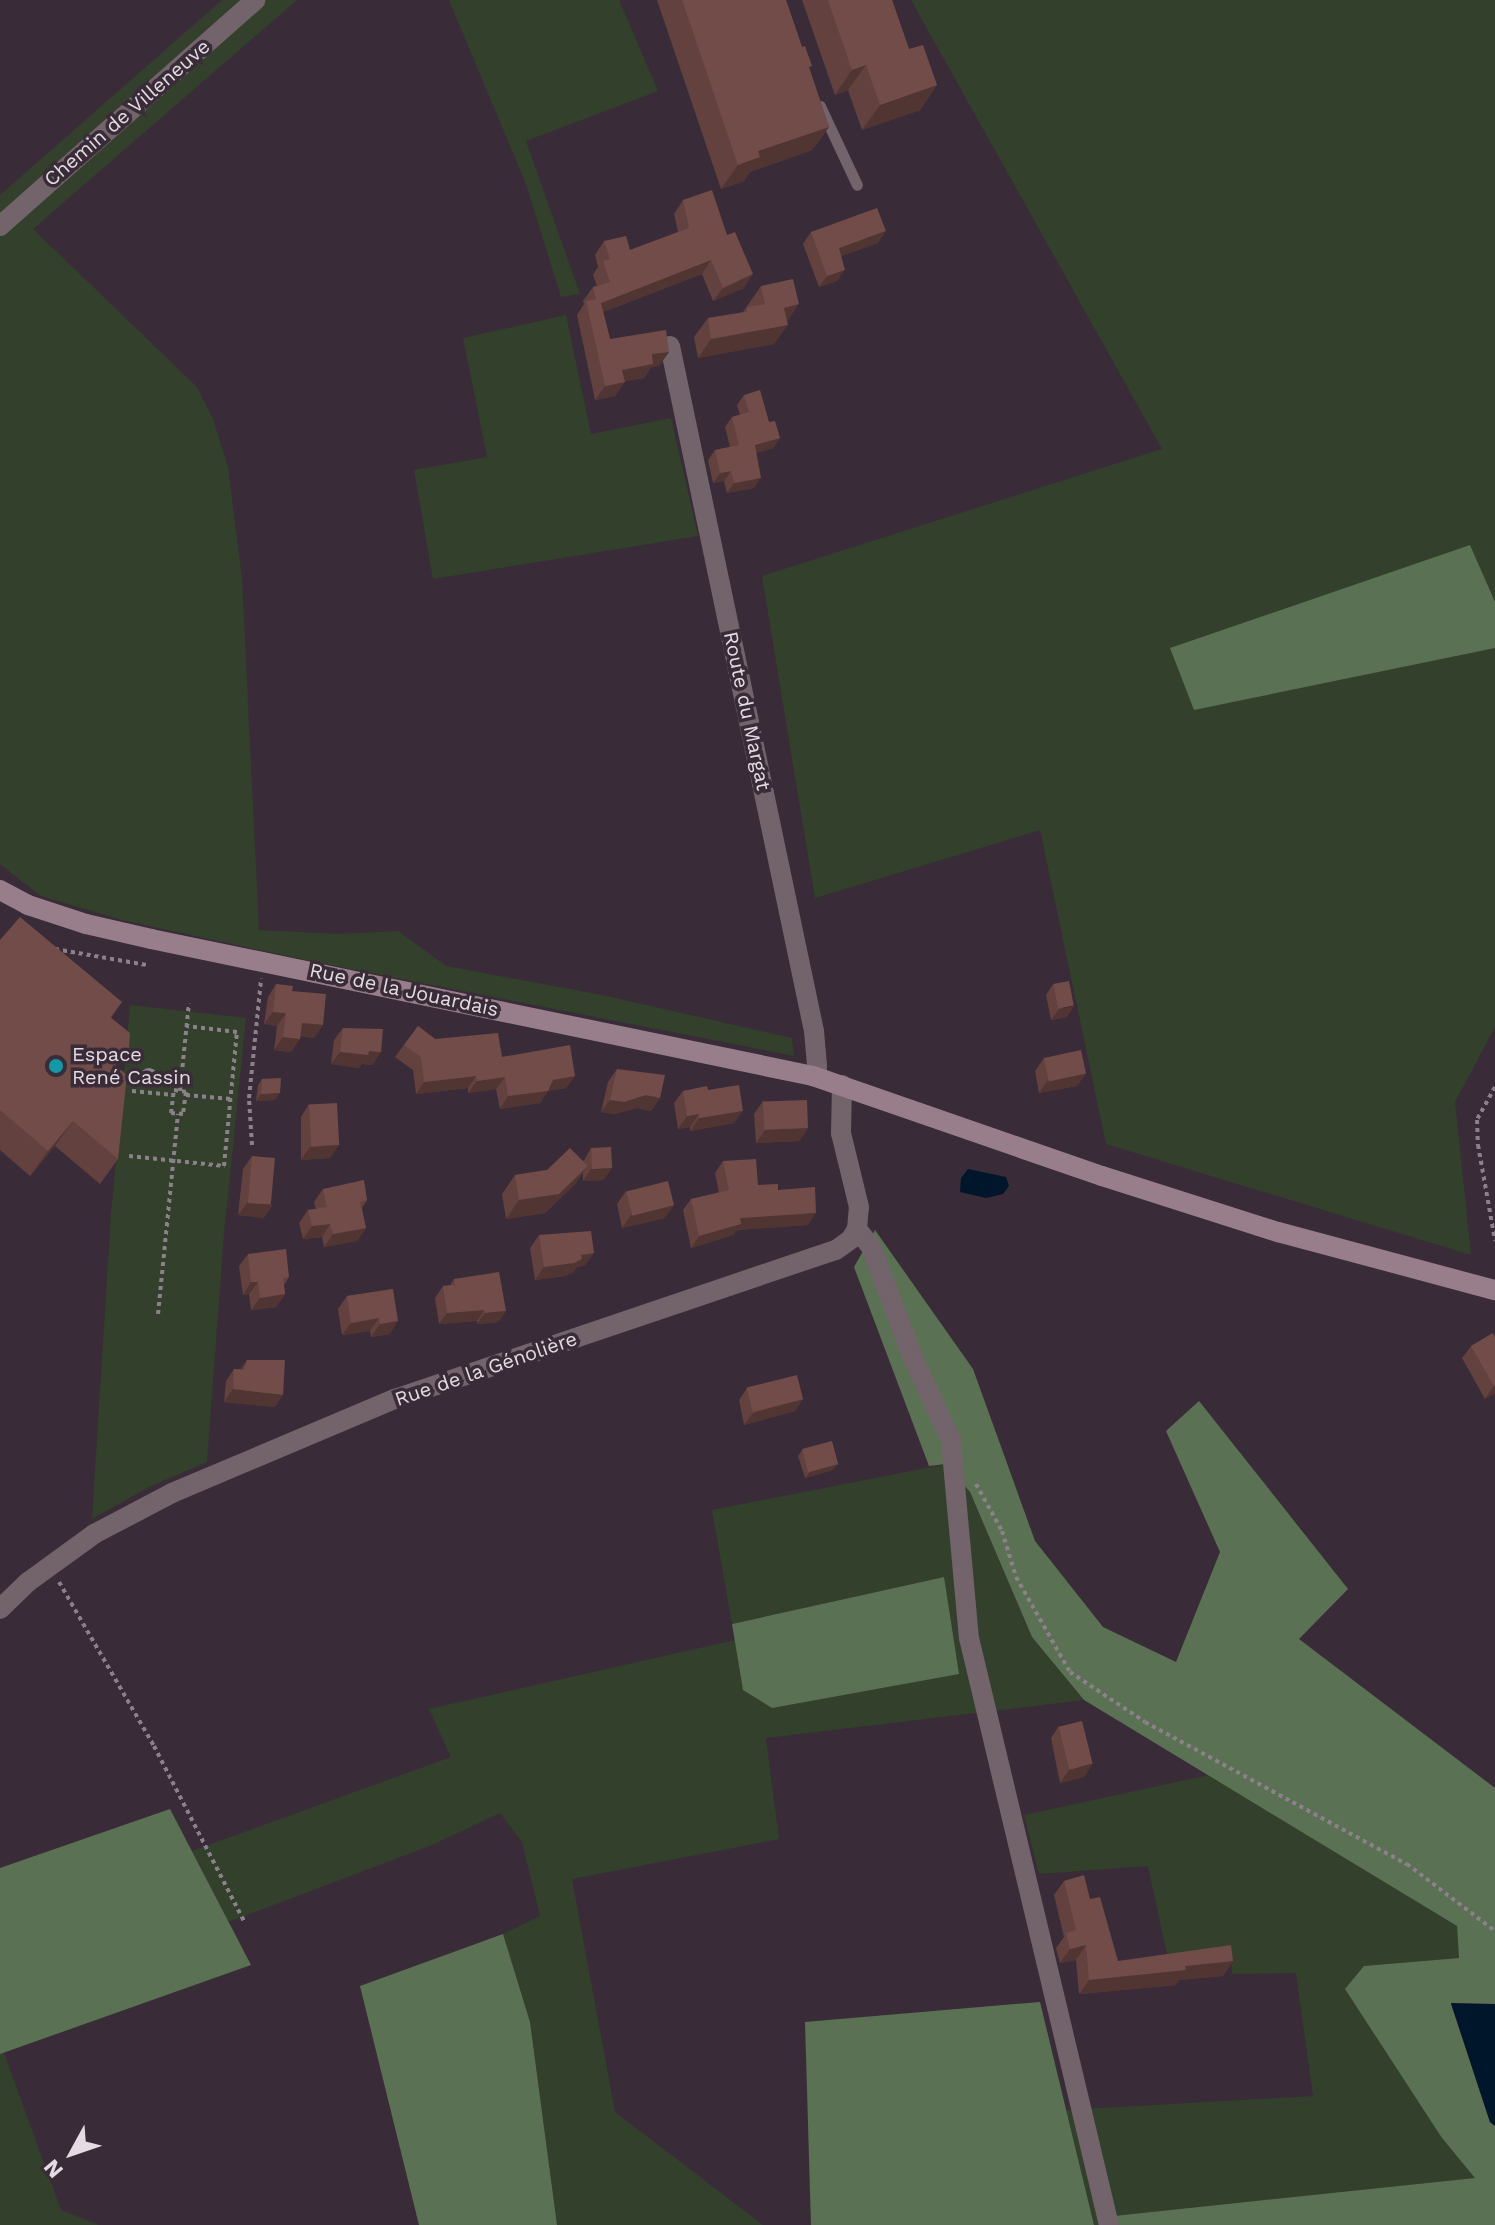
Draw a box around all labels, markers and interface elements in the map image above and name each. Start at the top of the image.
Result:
street label: Chemin de Villeneuve [39,34,215,192]
street label: Route du Margat [718,629,776,793]
street label: Rue de la Jouardais [307,958,501,1022]
place label: Espace René Cassin [72,1042,191,1089]
marker: Espace René Cassin [47,1057,65,1075]
street label: Rue de la Génolière [391,1326,581,1412]
north arrow [32,2113,112,2193]
text: N [38,2154,68,2183]

